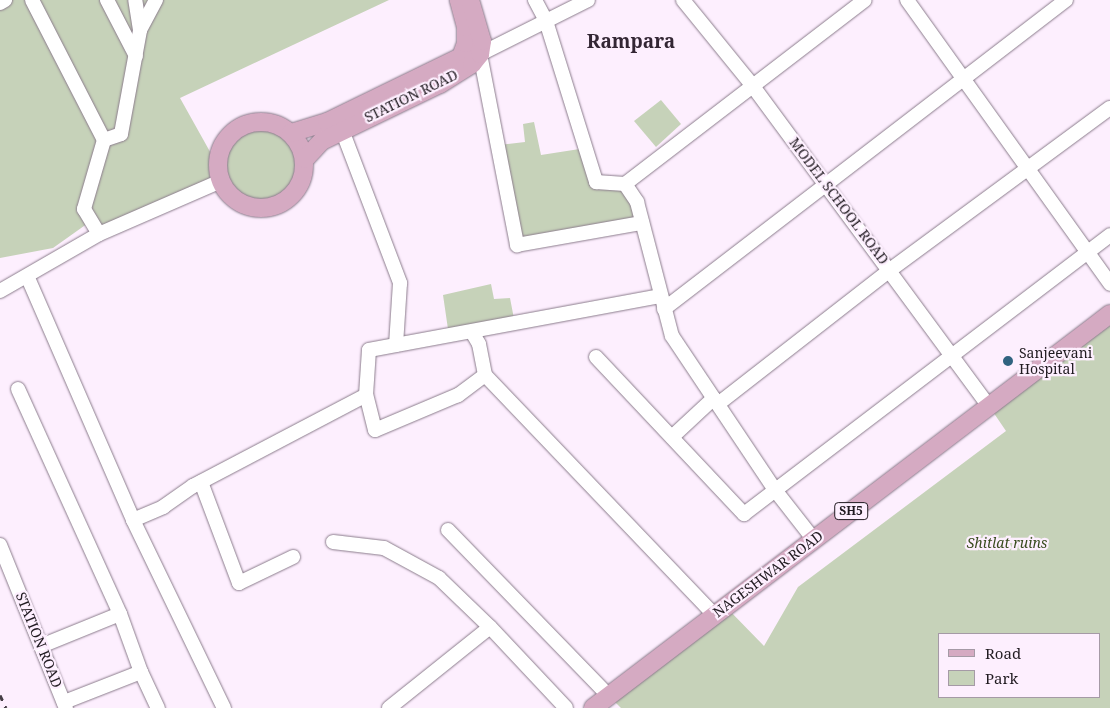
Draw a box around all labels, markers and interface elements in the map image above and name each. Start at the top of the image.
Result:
district label: Rampara [587,31,675,53]
street label: STATION ROAD [362,66,460,126]
street label: MODEL SCHOOL ROAD [786,134,892,268]
place label: Sanjeevani Hospital [1019,345,1092,378]
marker: Sanjeevani Hospital [1001,354,1015,368]
road number: SH5 [834,502,868,520]
street label: NAGESHWAR ROAD [710,527,826,621]
park label: Shitlat ruins [967,535,1047,551]
street label: STATION ROAD [12,590,66,690]
legend [938,633,1100,698]
text: Road [985,643,1021,663]
text: Park [985,668,1018,688]

